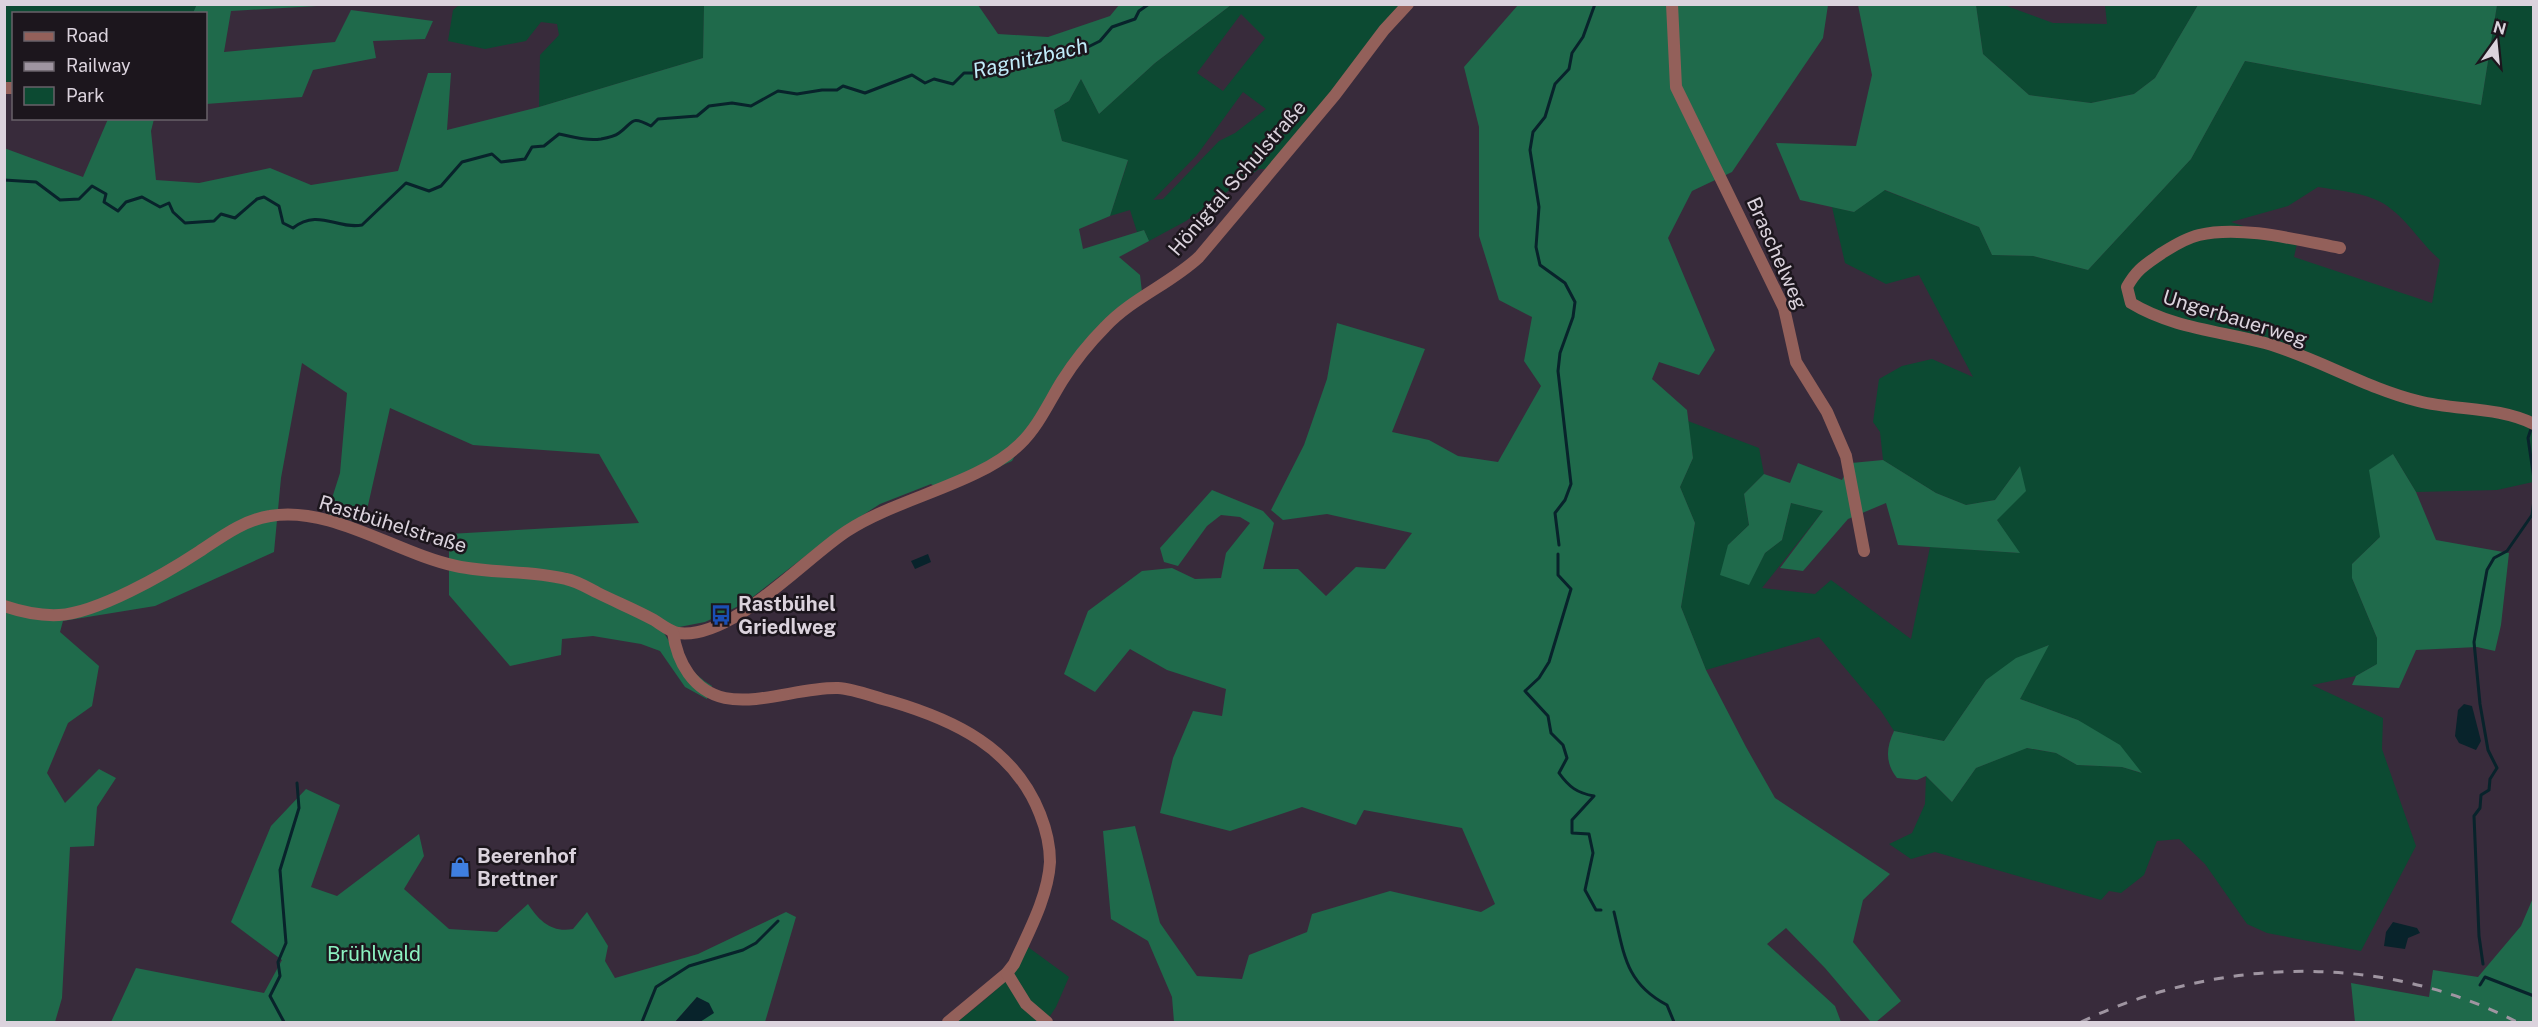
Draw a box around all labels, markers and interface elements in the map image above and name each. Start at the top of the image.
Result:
legend [12,12,207,120]
north arrow [2466,12,2526,72]
text: N [2491,17,2508,39]
text: Road [66,25,109,46]
water label: Ragnitzbach [970,33,1090,83]
text: Railway [66,55,131,76]
text: Park [66,85,104,106]
street label: Hönigtal Schulstraße [1163,96,1311,260]
street label: Braschelweg [1742,193,1812,313]
street label: Ungerbauerweg [2160,285,2310,351]
street label: Rastbühelstraße [316,490,470,558]
place label: Rastbühel Griedlweg [738,592,836,639]
bus stop icon: Rastbühel Griedlweg [709,603,733,627]
place label: Beerenhof Brettner [477,844,577,891]
shop icon: Beerenhof Brettner [448,855,472,879]
park label: Brühlwald [327,942,421,966]

